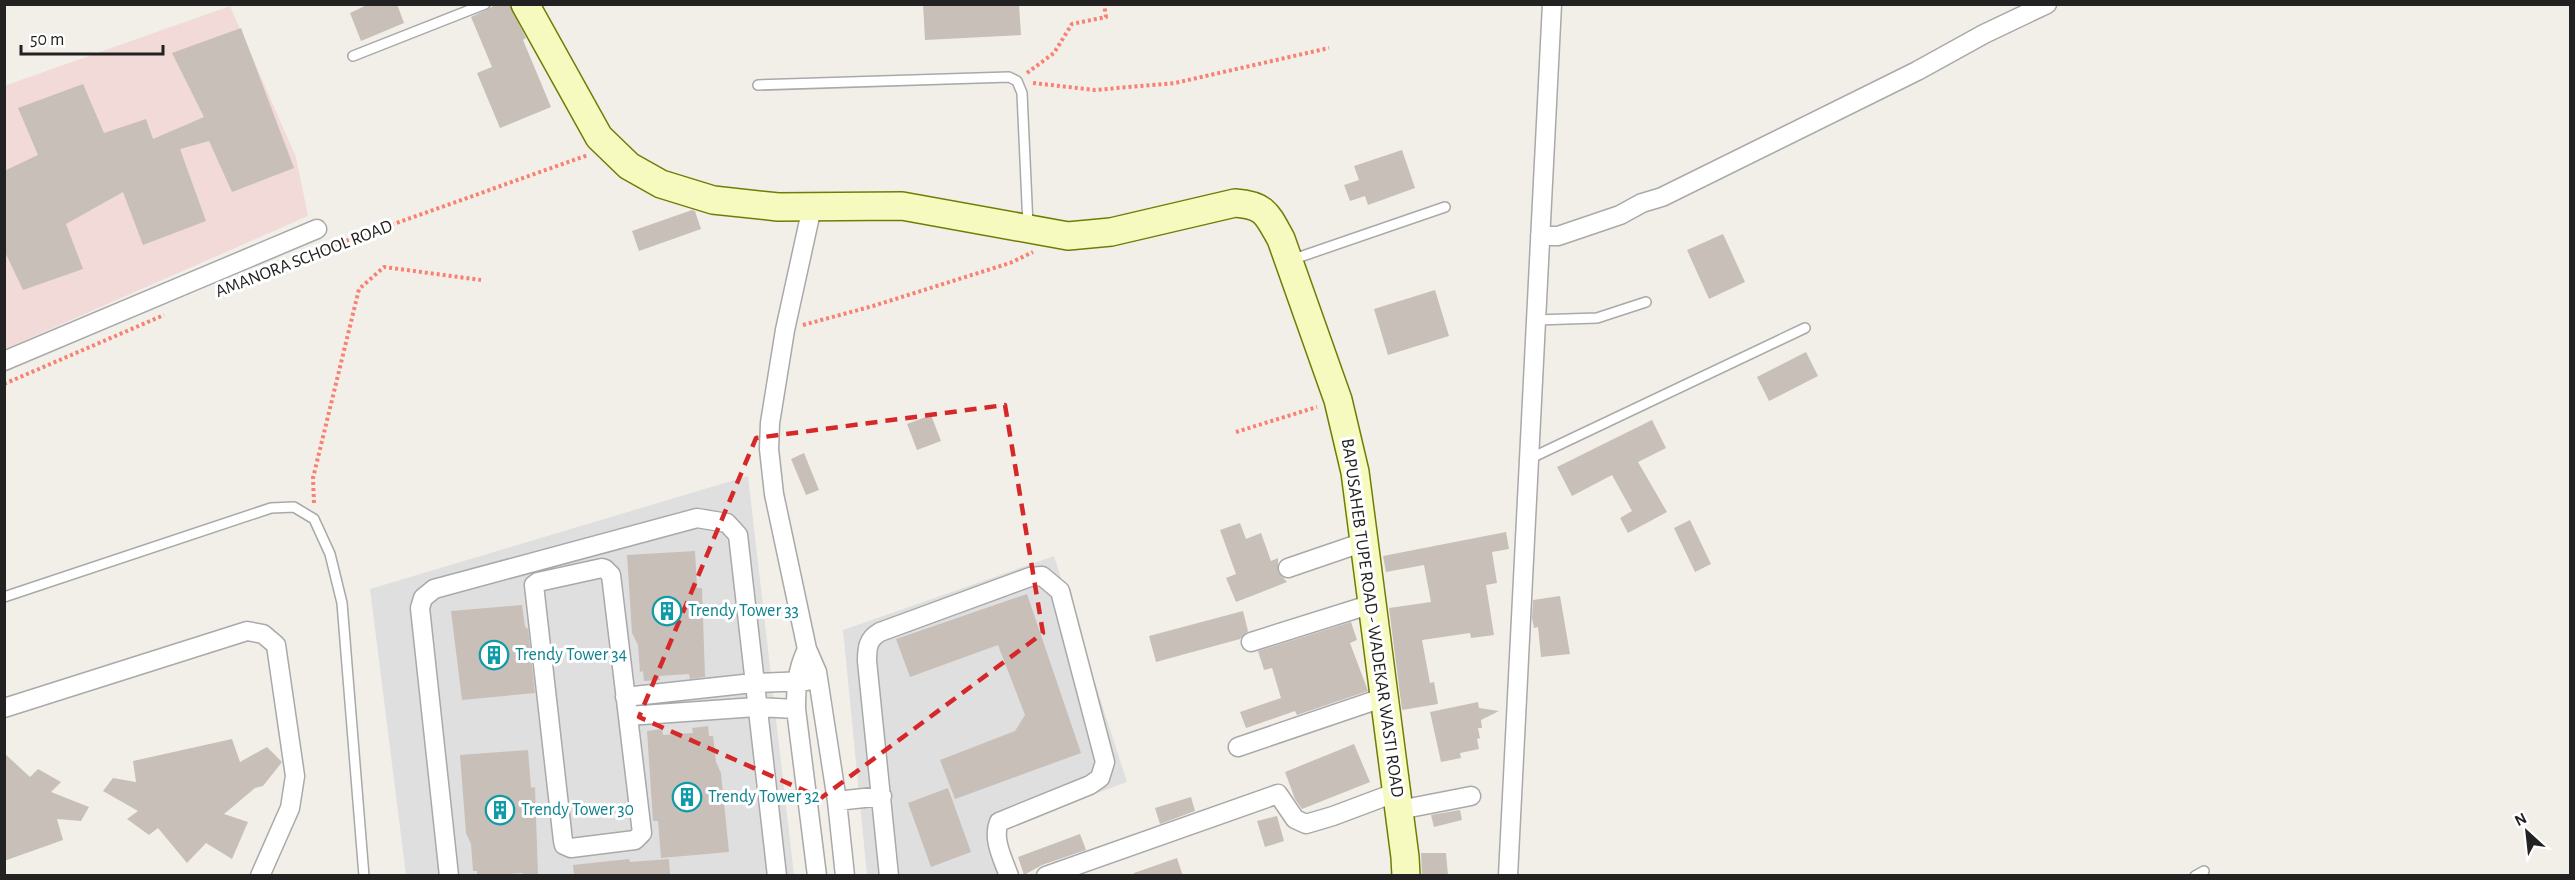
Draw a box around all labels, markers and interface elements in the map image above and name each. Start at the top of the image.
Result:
scale bar [21,18,164,56]
text: 50 m [30,31,64,49]
street label: AMANORA SCHOOL ROAD [213,217,395,301]
street label: BAPUSAHEB TUPE ROAD - WADEKAR WASTI ROAD [1338,437,1406,799]
building icon: Trendy Tower 33 [651,595,683,627]
place label: Trendy Tower 33 [688,602,799,620]
building icon: Trendy Tower 34 [478,639,510,671]
place label: Trendy Tower 34 [515,646,628,664]
building icon: Trendy Tower 32 [671,781,703,813]
place label: Trendy Tower 32 [708,788,820,806]
building icon: Trendy Tower 30 [484,794,516,826]
place label: Trendy Tower 30 [521,801,634,819]
north arrow [2497,802,2557,862]
text: N [2512,810,2529,829]

